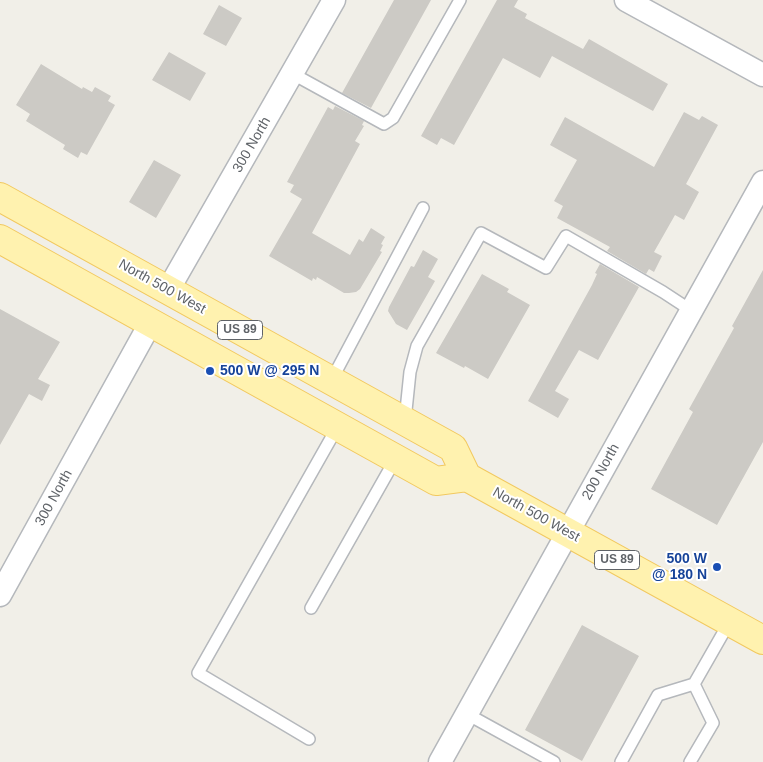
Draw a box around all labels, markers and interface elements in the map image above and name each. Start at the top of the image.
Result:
street label: 300 North [229,114,275,176]
street label: North 500 West [116,256,208,318]
road number: US 89 [218,320,262,340]
place label: 500 W @ 295 N [220,363,319,379]
marker: 500 W @ 295 N [204,365,216,377]
street label: 200 North [579,441,623,503]
street label: 300 North [32,467,76,529]
street label: North 500 West [490,484,582,546]
road number: US 89 [594,550,640,570]
place label: 500 W @ 180 N [652,551,707,584]
marker: 500 W @ 180 N [711,561,723,573]

